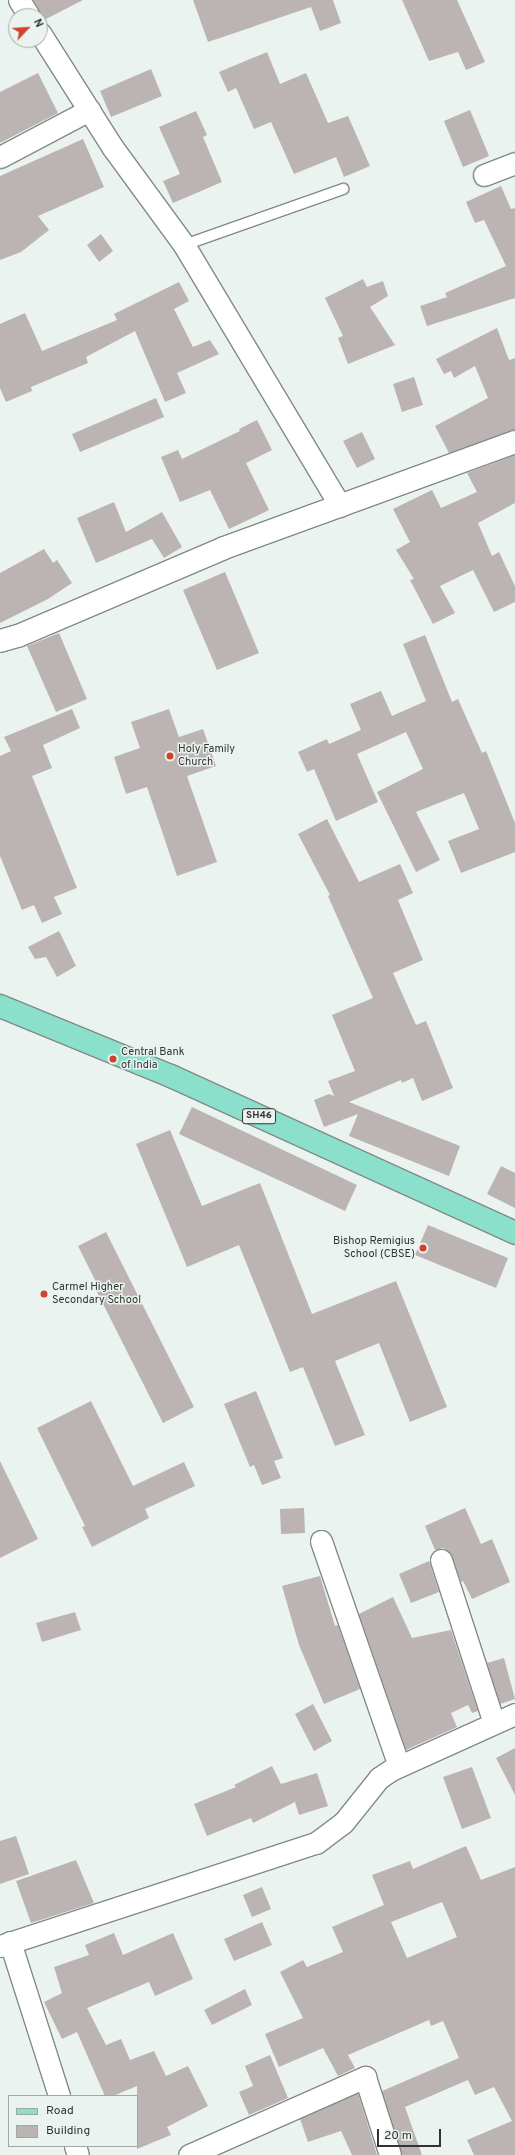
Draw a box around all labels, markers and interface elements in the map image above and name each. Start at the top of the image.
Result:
north arrow [8,8,48,48]
text: N [30,17,46,30]
place label: Holy Family Church [178,743,235,769]
marker: Holy Family Church [165,751,175,761]
place label: Central Bank of India [121,1046,185,1072]
marker: Central Bank of India [108,1054,118,1064]
road number: SH46 [242,1108,276,1124]
place label: Bishop Remigius School (CBSE) [333,1235,415,1261]
marker: Bishop Remigius School (CBSE) [418,1243,428,1253]
place label: Carmel Higher Secondary School [52,1281,141,1307]
marker: Carmel Higher Secondary School [39,1289,49,1299]
legend [8,2095,138,2147]
text: Road [46,2103,74,2119]
scale bar [379,2121,443,2147]
text: Building [46,2123,90,2139]
text: 20 m [384,2128,412,2144]

